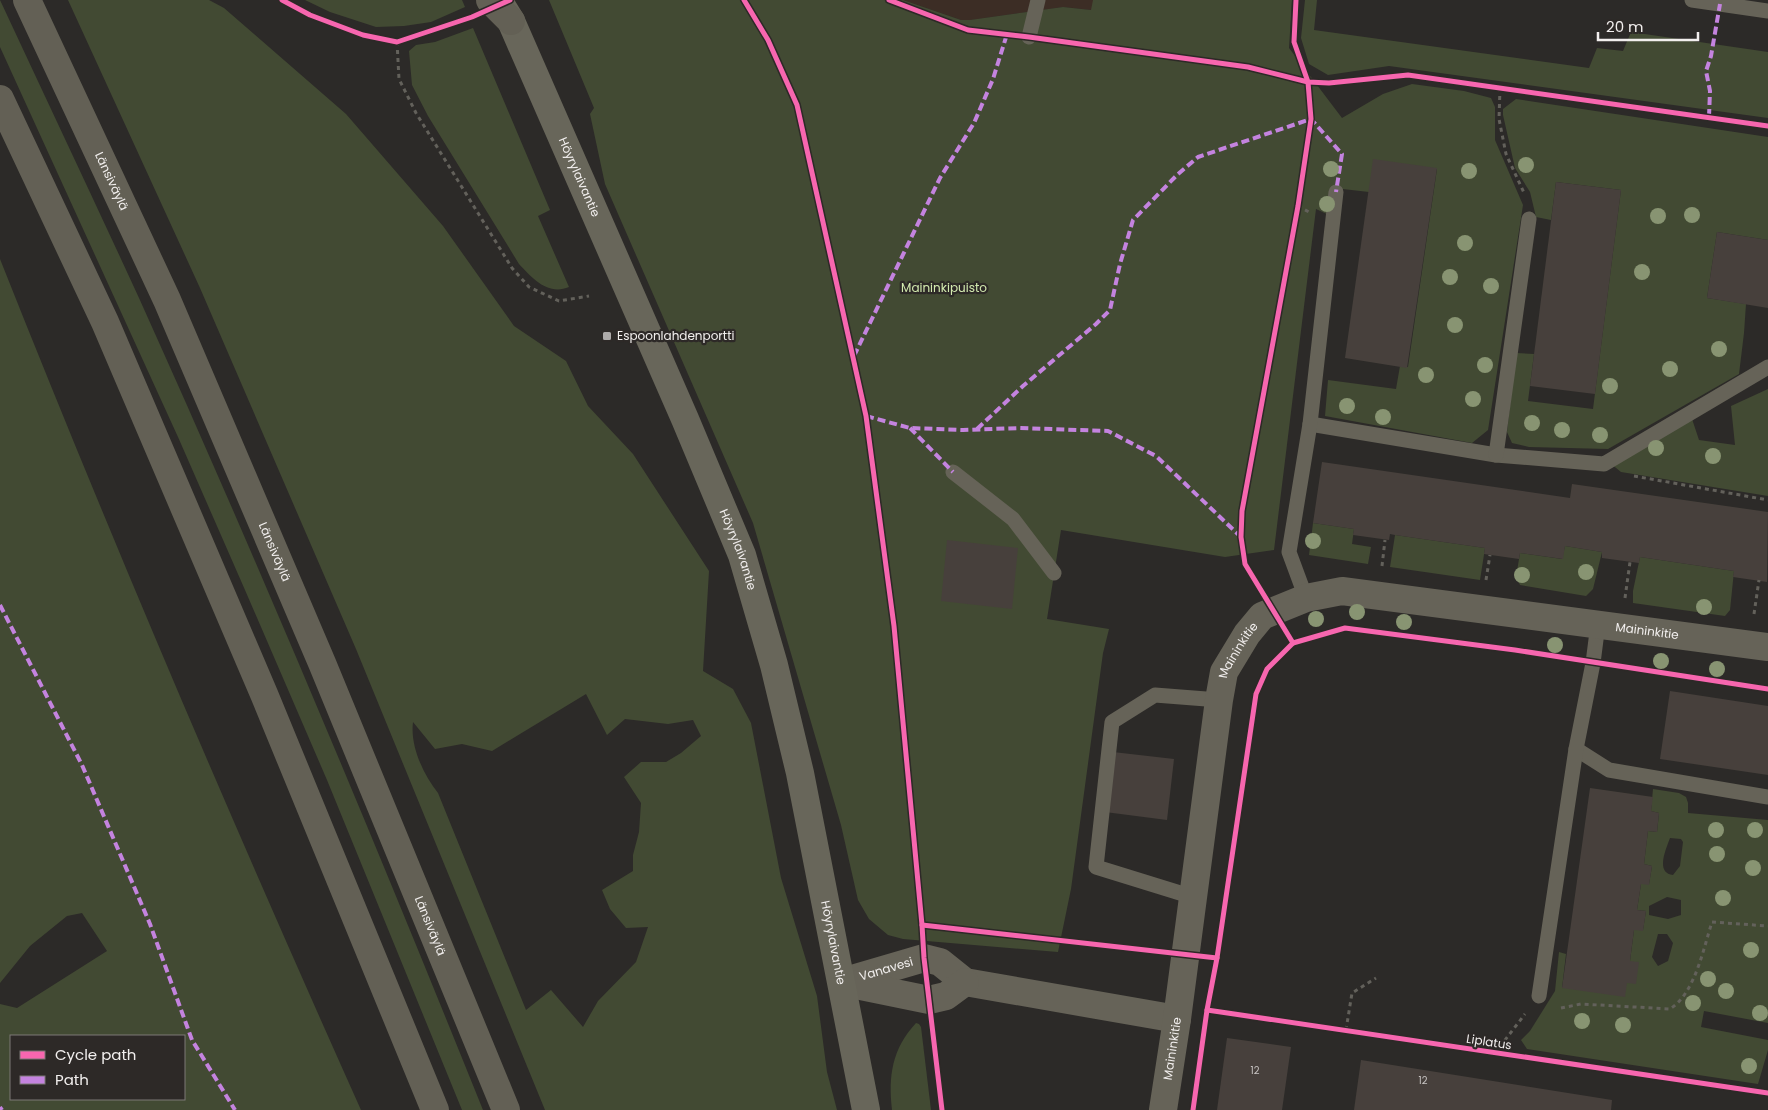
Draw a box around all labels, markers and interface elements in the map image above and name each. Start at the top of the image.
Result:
scale bar [1598,10,1698,42]
text: 20 m [1606,16,1644,37]
street label: Höyrylaivantie [555,134,605,219]
street label: Länsiväylä [91,149,133,213]
park label: Maininkipuisto [901,279,987,296]
place label: Espoonlahdenportti [617,327,735,344]
marker: Espoonlahdenportti [601,330,613,342]
street label: Höyrylaivantie [716,506,761,592]
street label: Länsiväylä [255,519,295,584]
street label: Maininkitie [1214,618,1262,679]
street label: Maininkitie [1614,618,1680,643]
street label: Länsiväylä [411,893,450,958]
street label: Höyrylaivantie [817,899,850,986]
street label: Vanavesi [857,953,915,985]
street label: Maininkitie [1159,1016,1185,1081]
street label: Liplatus [1465,1030,1513,1053]
legend [10,1035,185,1100]
text: Cycle path [55,1044,136,1065]
house number: 12 [1251,1063,1260,1078]
text: Path [55,1069,89,1090]
house number: 12 [1419,1073,1428,1088]

